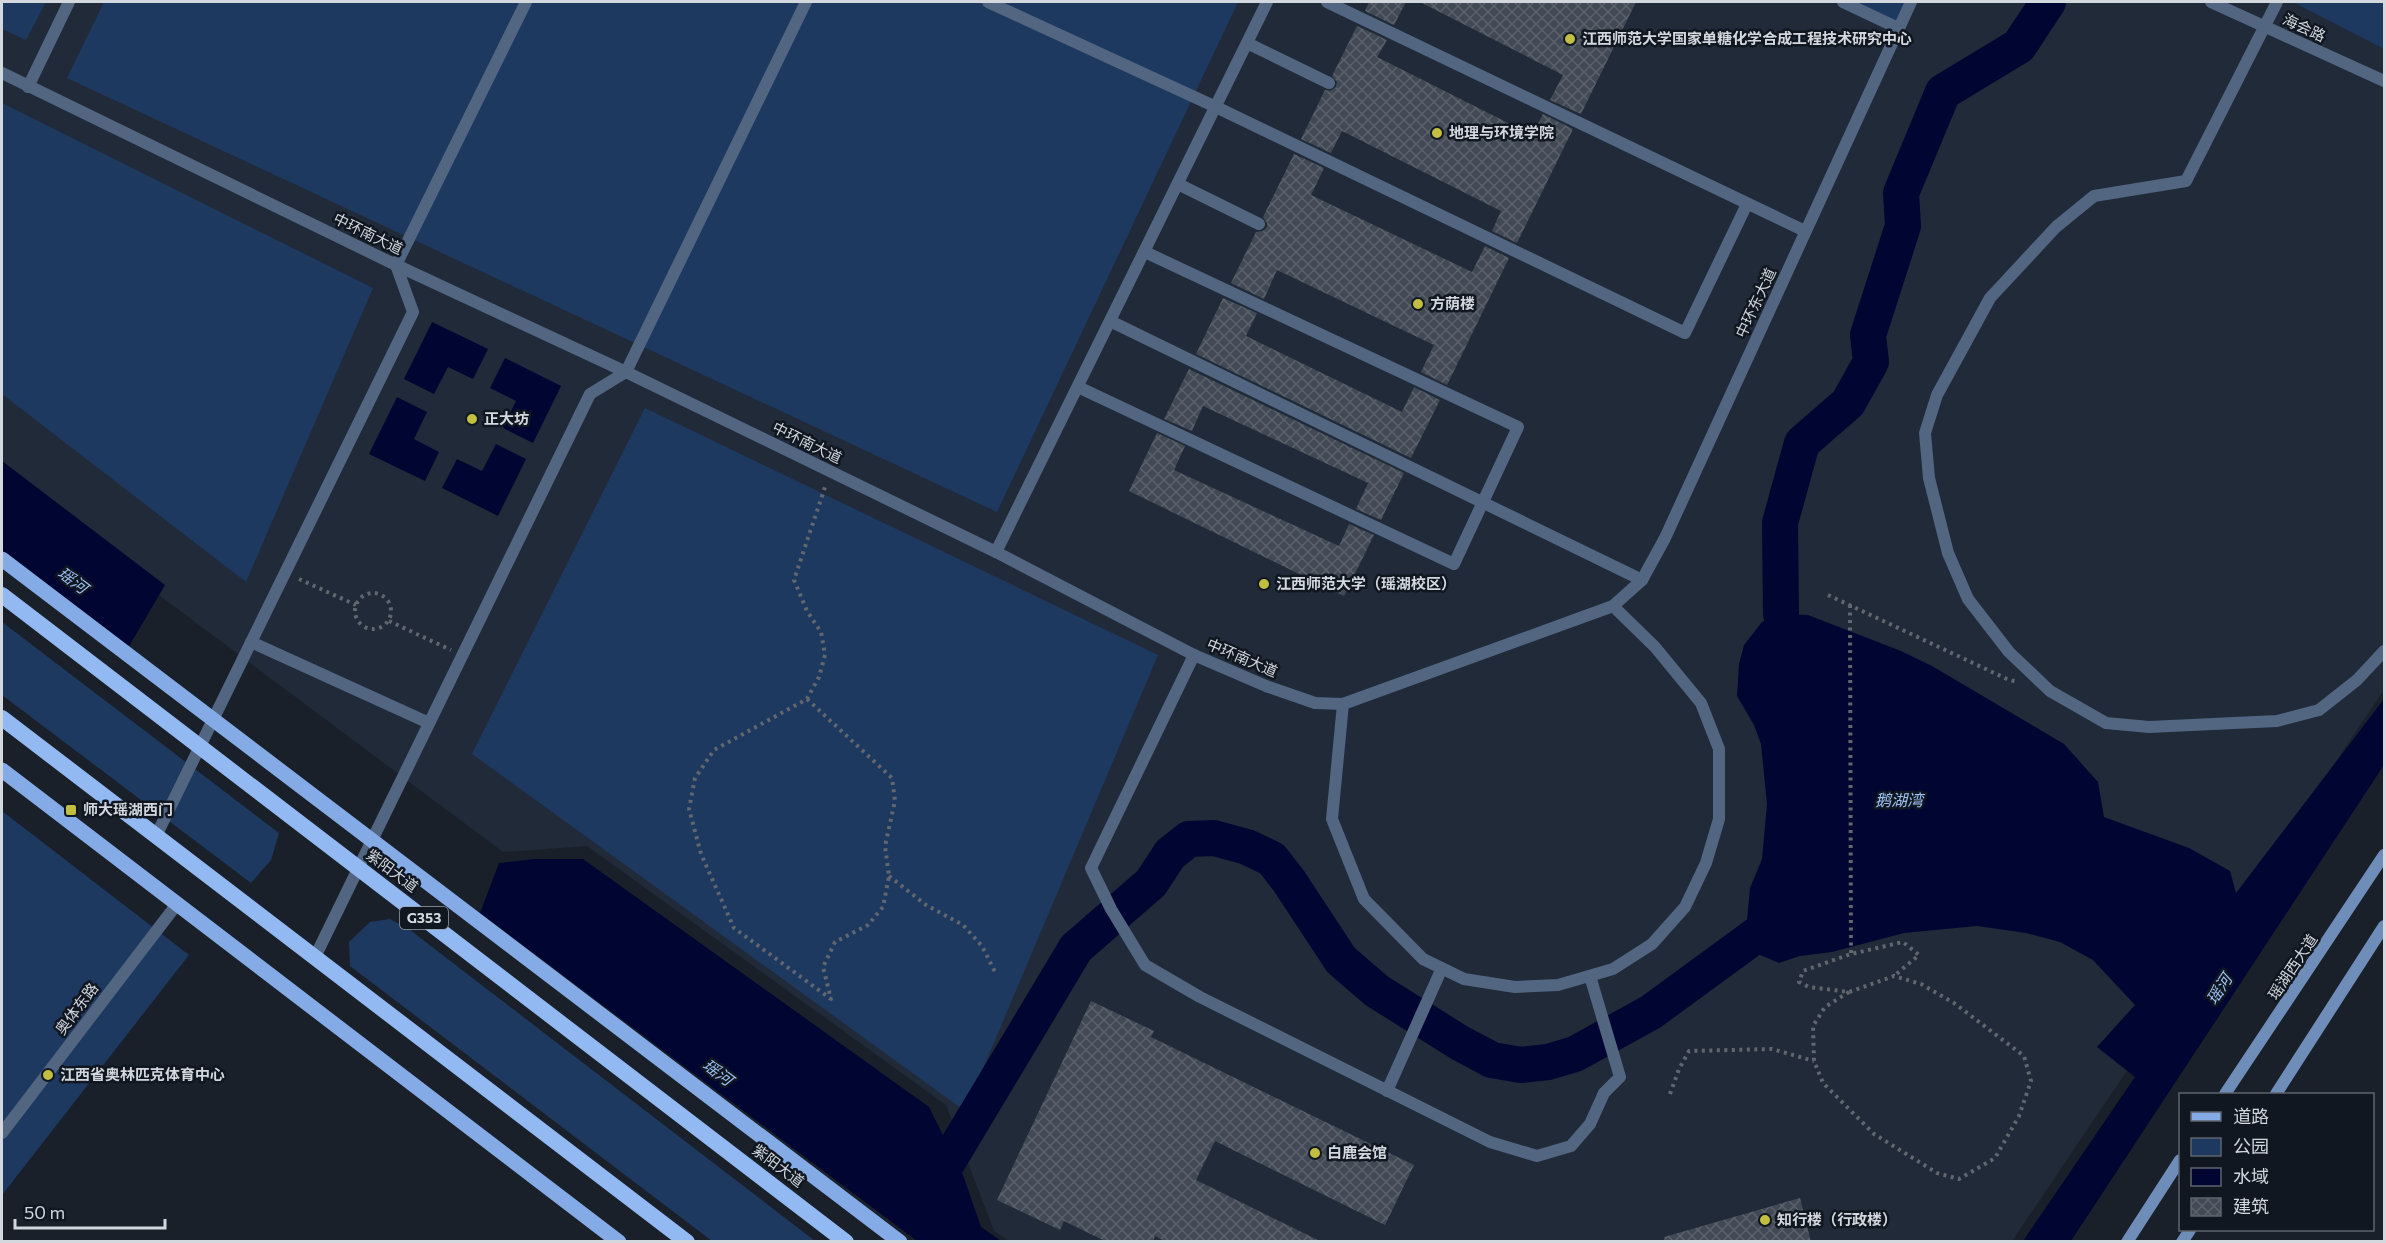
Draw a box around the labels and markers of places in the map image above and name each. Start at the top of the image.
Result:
place label: 江西师范大学国家单糖化学合成工程技术研究中心 [1582,29,1912,47]
marker: 江西师范大学国家单糖化学合成工程技术研究中心 [1563,32,1577,46]
place label: 地理与环境学院 [1449,123,1554,141]
marker: 地理与环境学院 [1430,126,1444,140]
place label: 方荫楼 [1430,294,1475,312]
marker: 方荫楼 [1411,297,1425,311]
place label: 正大坊 [484,409,529,427]
marker: 正大坊 [465,412,479,426]
place label: 江西师范大学（瑶湖校区） [1276,574,1456,592]
marker: 江西师范大学（瑶湖校区） [1257,577,1271,591]
place label: 师大瑶湖西门 [83,800,173,818]
marker: 师大瑶湖西门 [64,803,78,817]
place label: 江西省奥林匹克体育中心 [60,1065,225,1083]
marker: 江西省奥林匹克体育中心 [41,1068,55,1082]
place label: 白鹿会馆 [1327,1143,1387,1161]
marker: 白鹿会馆 [1308,1146,1322,1160]
place label: 知行楼（行政楼） [1777,1210,1897,1228]
marker: 知行楼（行政楼） [1758,1213,1772,1227]

